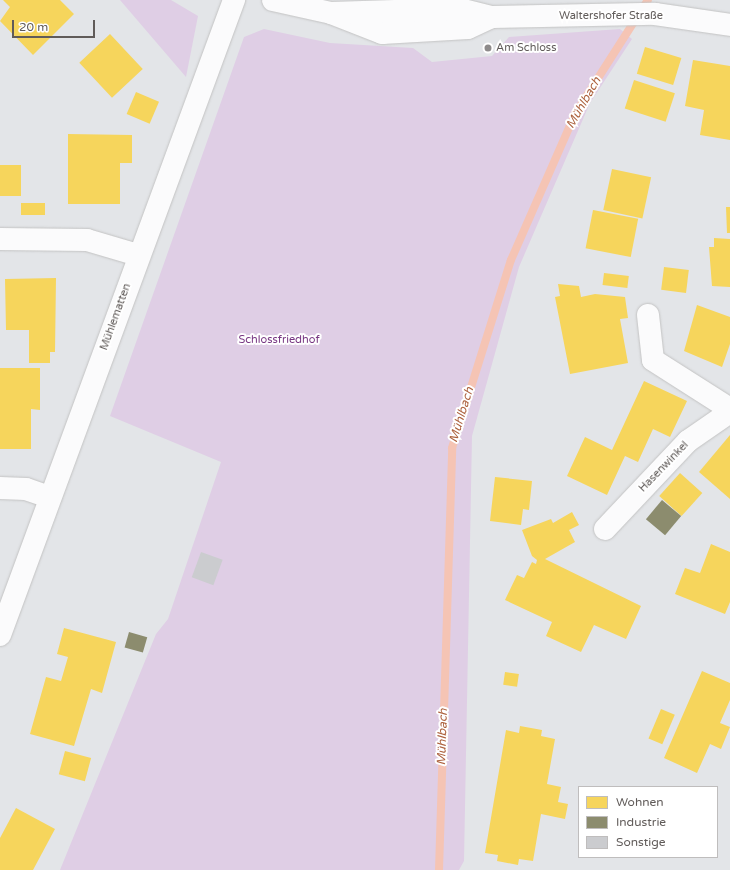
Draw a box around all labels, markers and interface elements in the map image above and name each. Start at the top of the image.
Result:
street label: Waltershofer Straße [559,9,663,23]
scale bar [14,12,97,38]
text: 20 m [19,20,48,34]
place label: Am Schloss [496,41,556,55]
marker: Am Schloss [483,43,493,53]
water label: Mühlbach [563,75,605,131]
street label: Mühlematten [98,282,134,352]
park label: Schlossfriedhof [238,333,320,347]
water label: Mühlbach [447,386,477,444]
street label: Hasenwinkel [636,439,692,495]
water label: Mühlbach [435,708,451,766]
legend [578,786,718,858]
text: Wohnen [616,795,664,809]
text: Industrie [616,815,666,829]
text: Sonstige [616,835,666,849]

